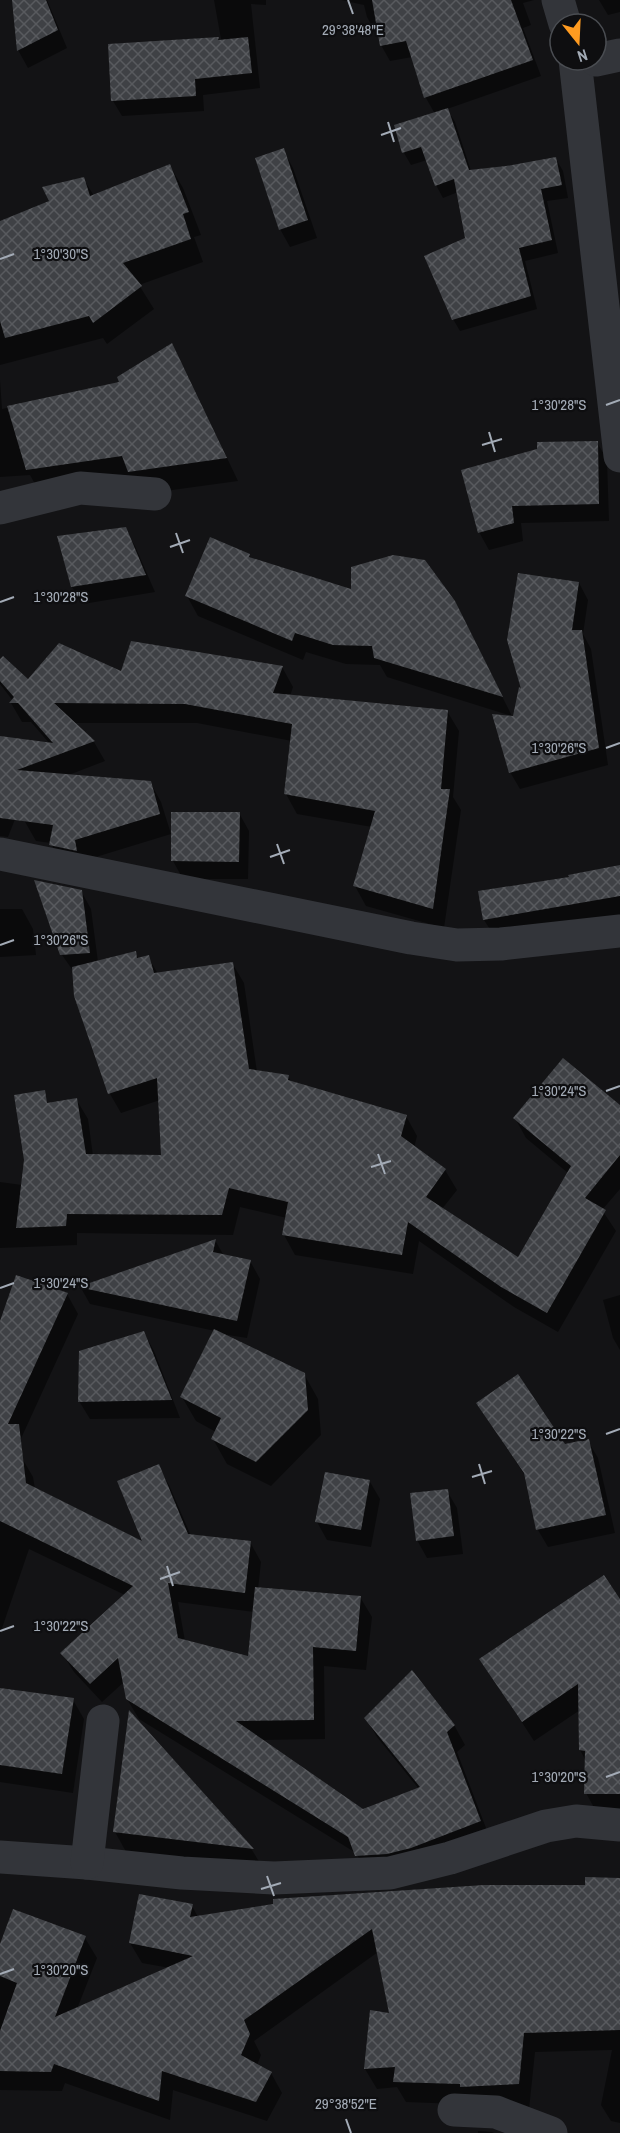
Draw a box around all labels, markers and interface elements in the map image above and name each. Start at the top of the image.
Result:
north arrow [548,12,608,72]
text: 29°38'48"E [322,19,384,40]
text: N [575,44,591,68]
text: 1°30'30"S [33,243,89,264]
text: 1°30'28"S [531,394,587,415]
text: 1°30'28"S [33,586,89,607]
text: 1°30'26"S [531,737,587,758]
text: 1°30'26"S [33,929,89,950]
text: 1°30'24"S [531,1080,587,1101]
text: 1°30'24"S [33,1272,89,1293]
text: 1°30'22"S [531,1423,587,1444]
text: 1°30'22"S [33,1615,89,1636]
text: 1°30'20"S [531,1766,587,1787]
text: 1°30'20"S [33,1959,89,1980]
text: 29°38'52"E [315,2093,377,2114]

